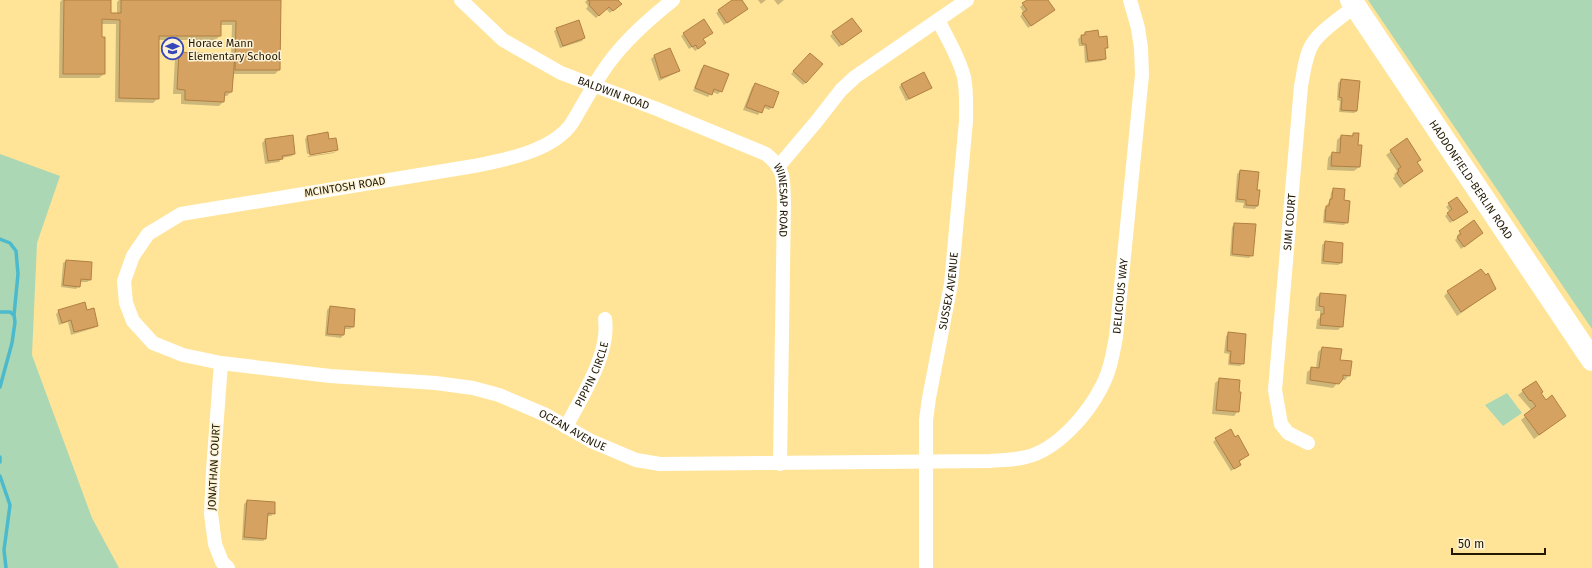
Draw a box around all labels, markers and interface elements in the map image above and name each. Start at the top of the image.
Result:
school or university icon: Horace Mann Elementary School [159,36,185,62]
place label: Horace Mann Elementary School [188,37,281,63]
street label: BALDWIN ROAD [576,73,651,112]
street label: HADDONFIELD-BERLIN ROAD [1427,117,1516,242]
street label: WINESAP ROAD [771,161,791,237]
street label: MCINTOSH ROAD [303,174,387,200]
street label: SIMI COURT [1280,193,1298,251]
street label: SUSSEX AVENUE [936,251,960,331]
street label: DELICIOUS WAY [1110,258,1130,334]
street label: PIPPIN CIRCLE [572,340,611,409]
street label: OCEAN AVENUE [537,406,609,453]
street label: JONATHAN COURT [205,423,223,511]
scale bar [1452,530,1545,556]
text: 50 m [1458,537,1484,551]

